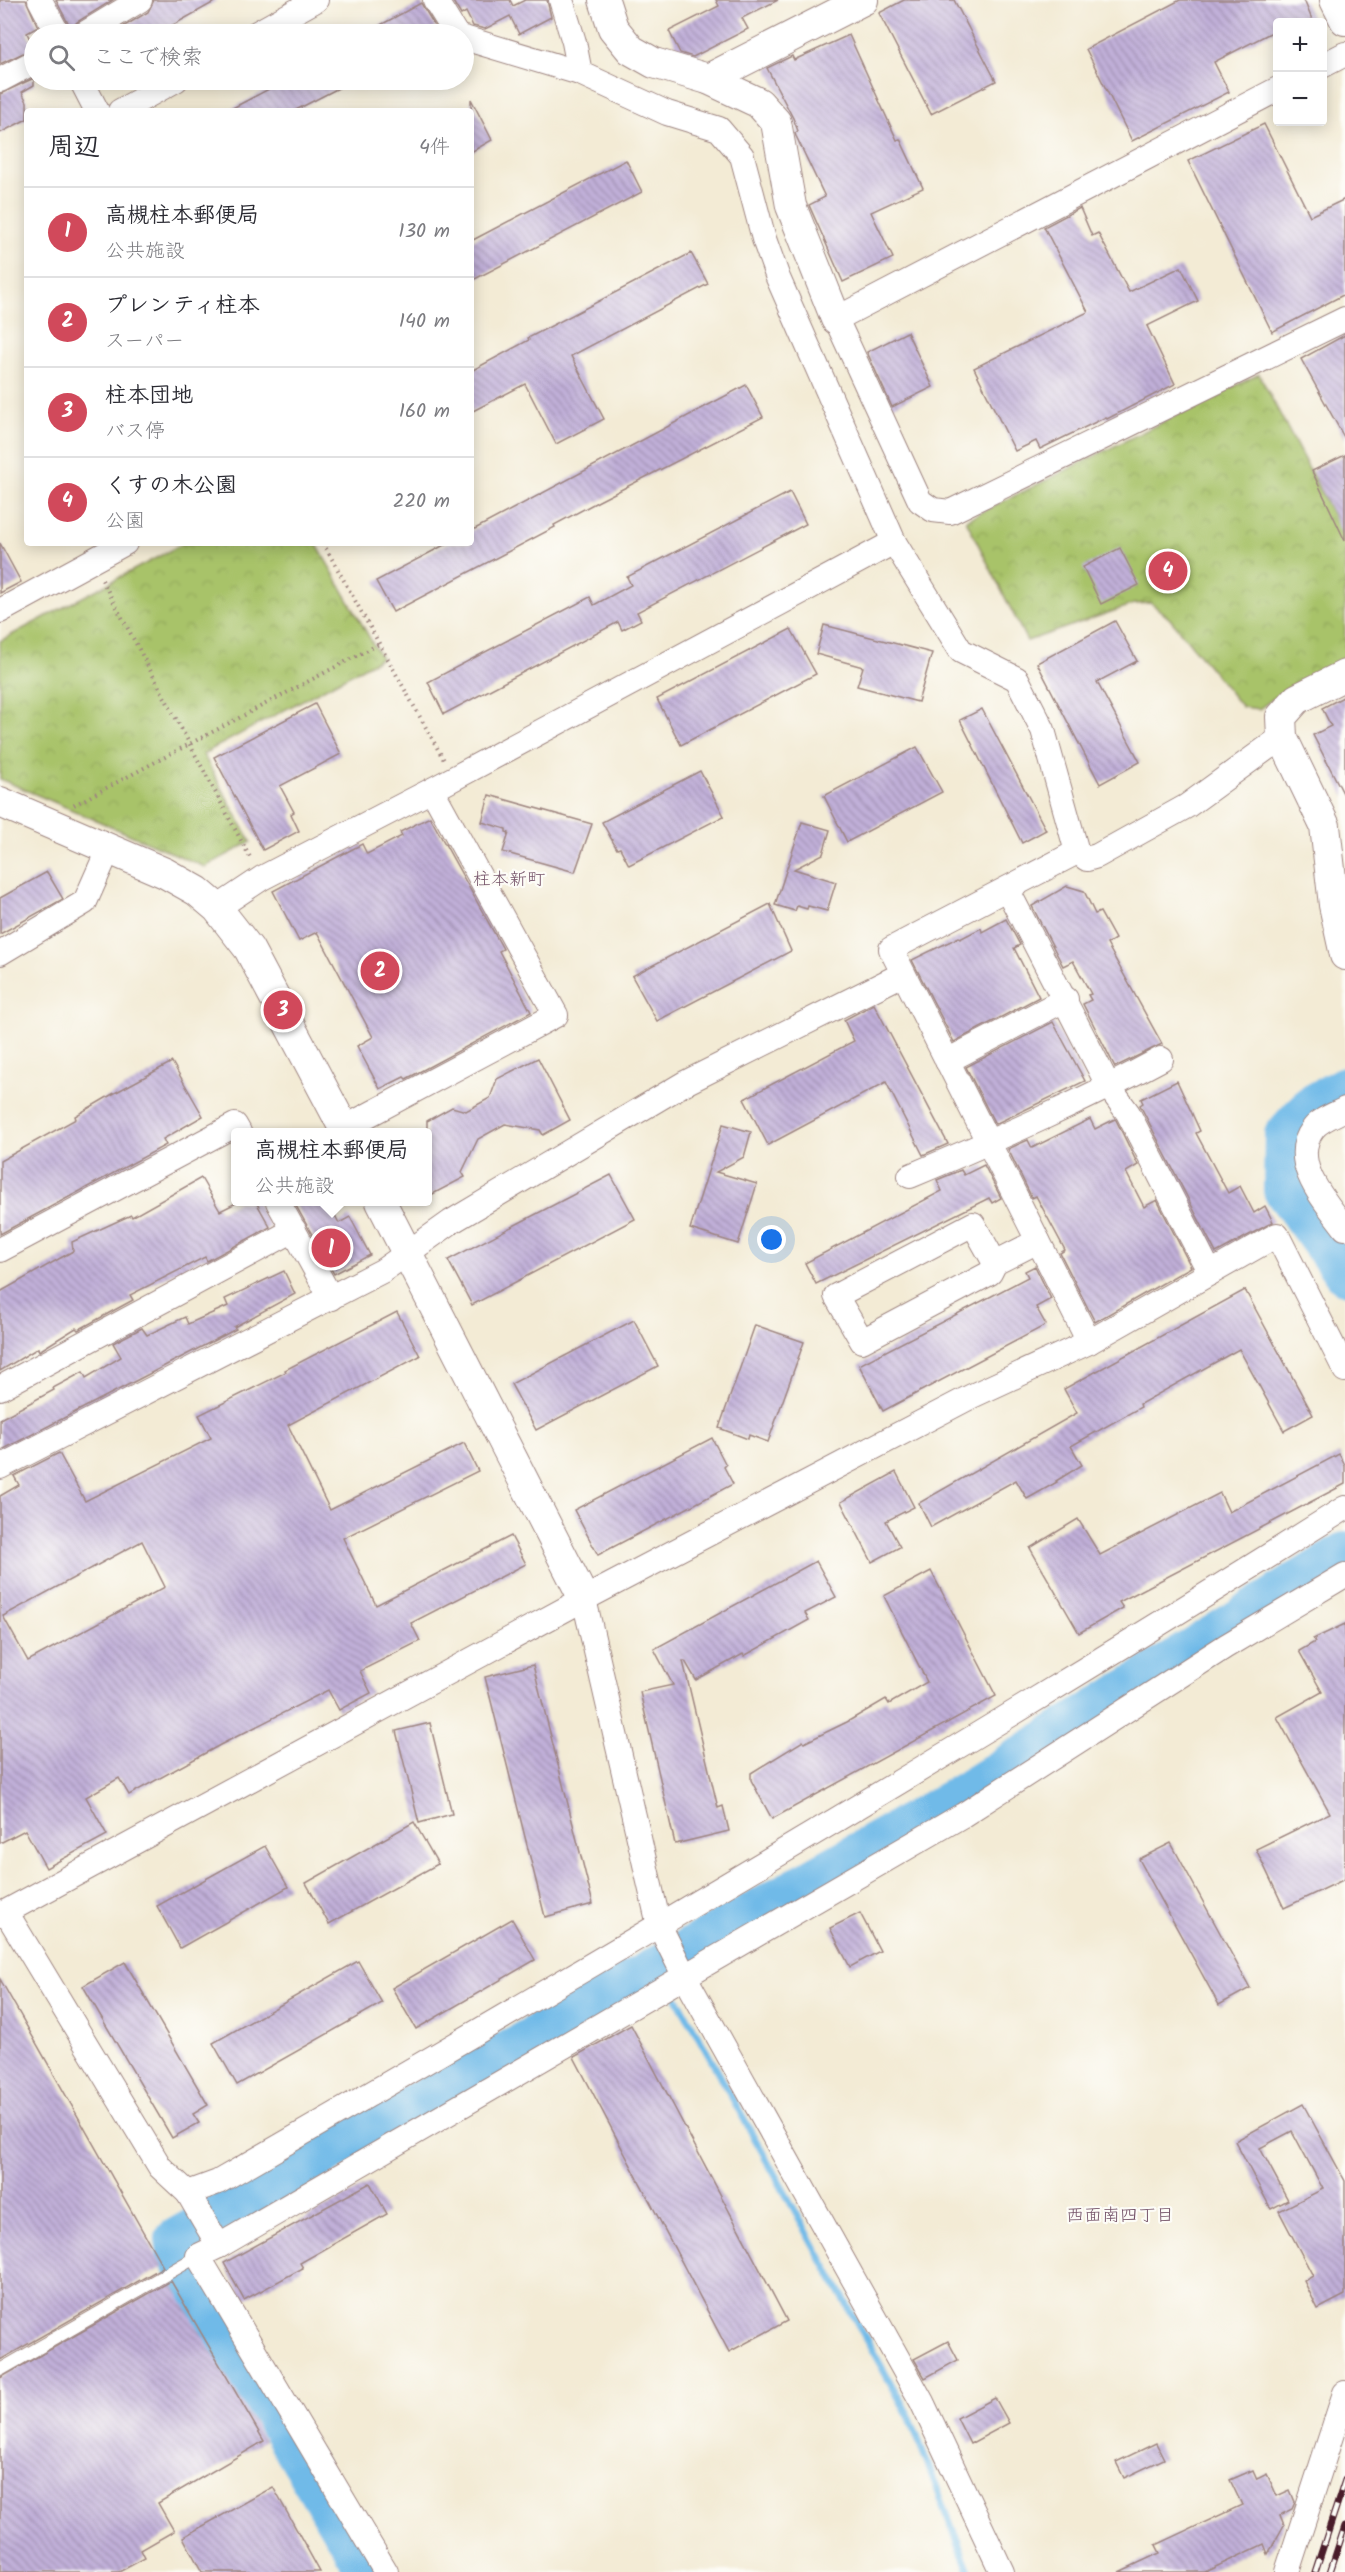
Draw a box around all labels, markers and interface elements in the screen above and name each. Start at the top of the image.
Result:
map controls [1273,18,1327,126]
button: + [1273,18,1327,72]
search box [24,24,474,90]
icon: search [45,41,78,74]
text: ここで検索 [93,41,203,76]
button: − [1273,72,1327,126]
text: 周辺 [48,127,100,169]
text: 4件 [419,132,450,164]
text: 高槻柱本郵便局 [105,199,259,234]
text: 1 [64,216,71,248]
text: 130 m [398,216,450,248]
text: 公共施設 [105,236,185,268]
text: プレンティ柱本 [105,289,259,324]
text: 2 [62,306,73,338]
text: 140 m [399,306,450,338]
text: スーパー [105,326,184,358]
text: 柱本団地 [105,379,193,414]
text: 3 [62,396,73,428]
text: 160 m [399,396,450,428]
text: バス停 [105,416,165,448]
text: くすの木公園 [105,469,237,504]
text: 4 [62,486,73,518]
text: 220 m [393,486,450,518]
text: 公園 [105,506,145,538]
pin: 4 [1148,548,1188,594]
district label: 柱本新町 [473,866,545,895]
pin: 2 [360,948,400,994]
pin: 3 [264,988,302,1032]
popup [231,1128,432,1206]
text: 高槻柱本郵便局 [254,1134,409,1169]
text: 公共施設 [254,1171,334,1203]
your location [757,1225,786,1254]
pin: 1 [312,1226,350,1270]
district label: 西面南四丁目 [1066,2202,1174,2231]

